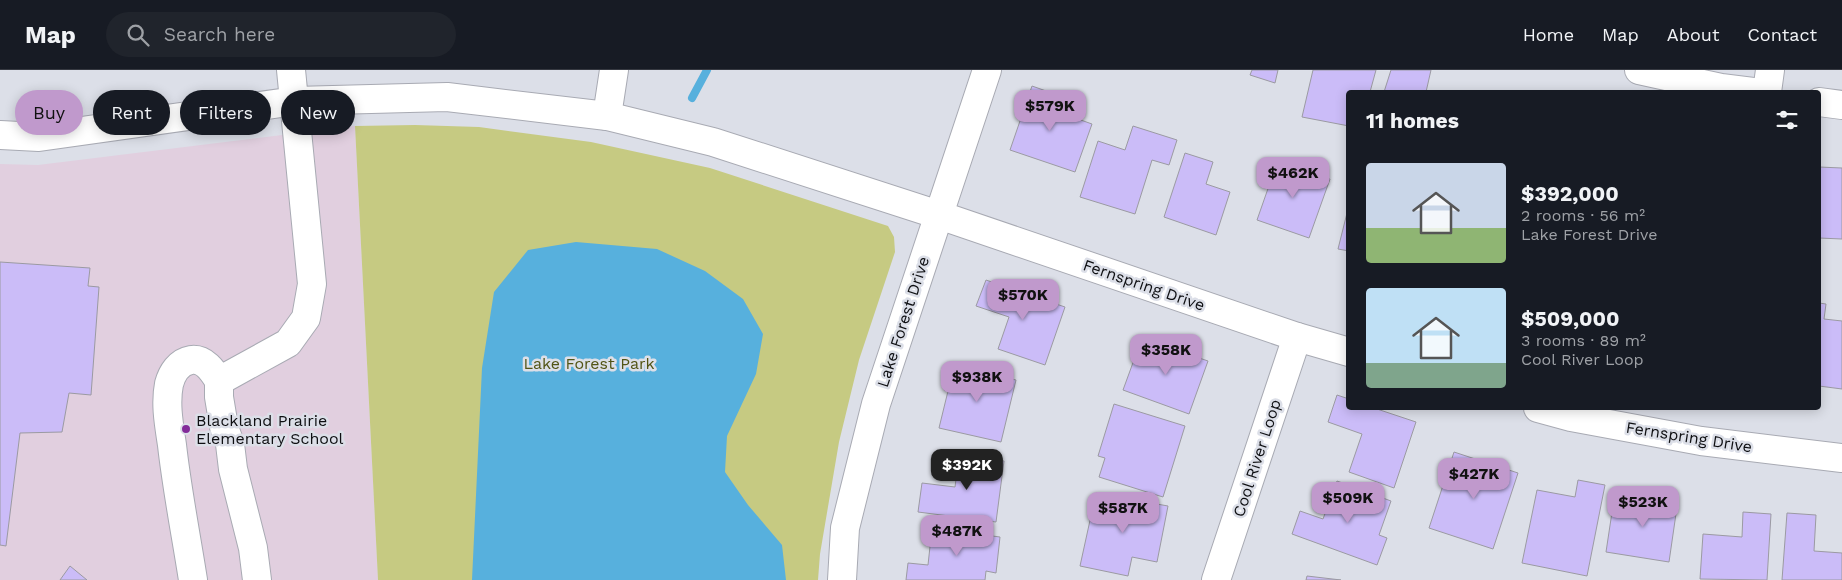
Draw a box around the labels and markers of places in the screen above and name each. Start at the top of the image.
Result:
pin: $579K [1015,90,1085,132]
pin: $462K [1258,156,1328,199]
pin: $570K [988,278,1058,321]
pin: $358K [1131,334,1201,376]
pin: $938K [942,360,1012,403]
place label: Blackland Prairie Elementary School [196,411,344,448]
marker: Blackland Prairie Elementary School [180,423,192,435]
pin: $392K [932,448,1002,491]
pin: $427K [1439,458,1509,500]
pin: $509K [1313,482,1383,524]
pin: $523K [1608,486,1678,528]
pin: $587K [1088,492,1158,534]
pin: $487K [922,514,992,557]

